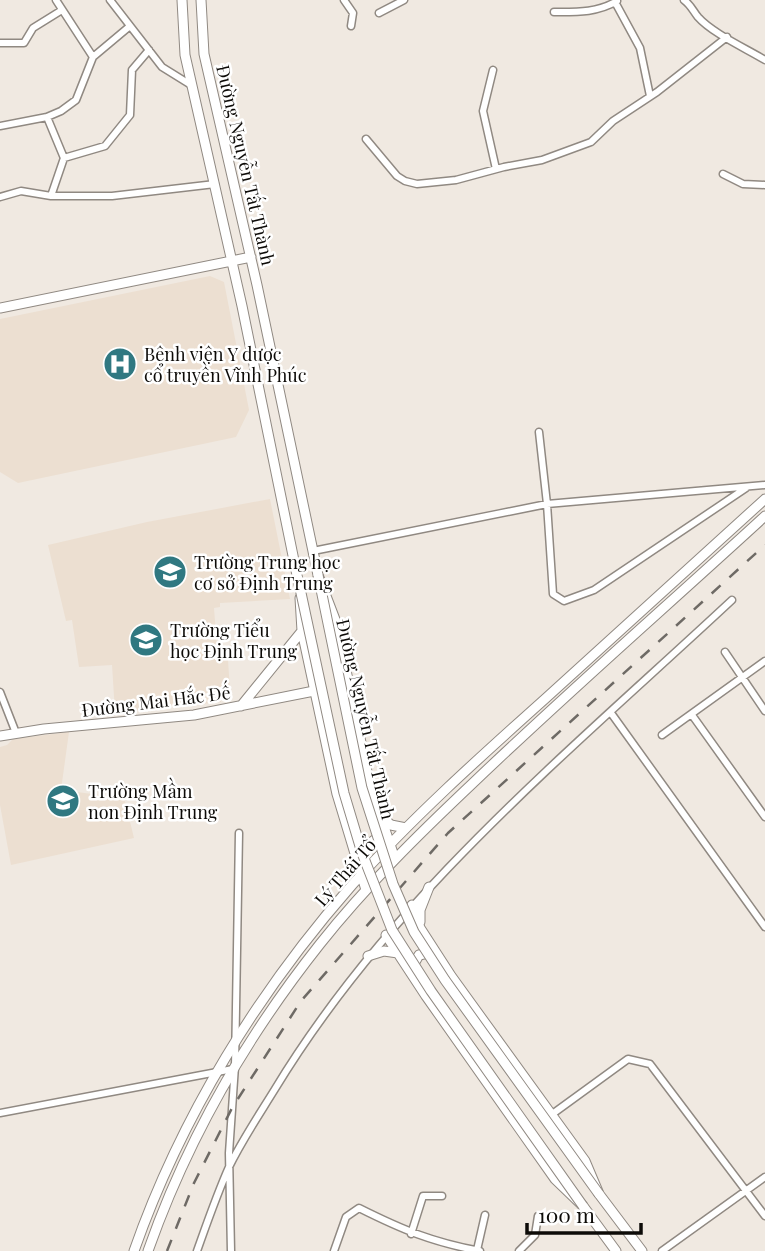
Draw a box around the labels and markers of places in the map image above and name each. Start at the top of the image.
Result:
place label: Bệnh viện Y dược cổ truyền Vĩnh Phúc [144,342,307,387]
hospital icon: Bệnh viện Y dược cổ truyền Vĩnh Phúc [101,345,139,383]
place label: Trường Trung học cơ sở Định Trung [194,550,341,595]
school or university icon: Trường Trung học cơ sở Định Trung [151,553,189,591]
place label: Trường Tiểu học Định Trung [170,618,298,663]
school or university icon: Trường Tiểu học Định Trung [127,621,165,659]
place label: Trường Mầm non Định Trung [88,777,218,824]
school or university icon: Trường Mầm non Định Trung [44,782,82,820]

